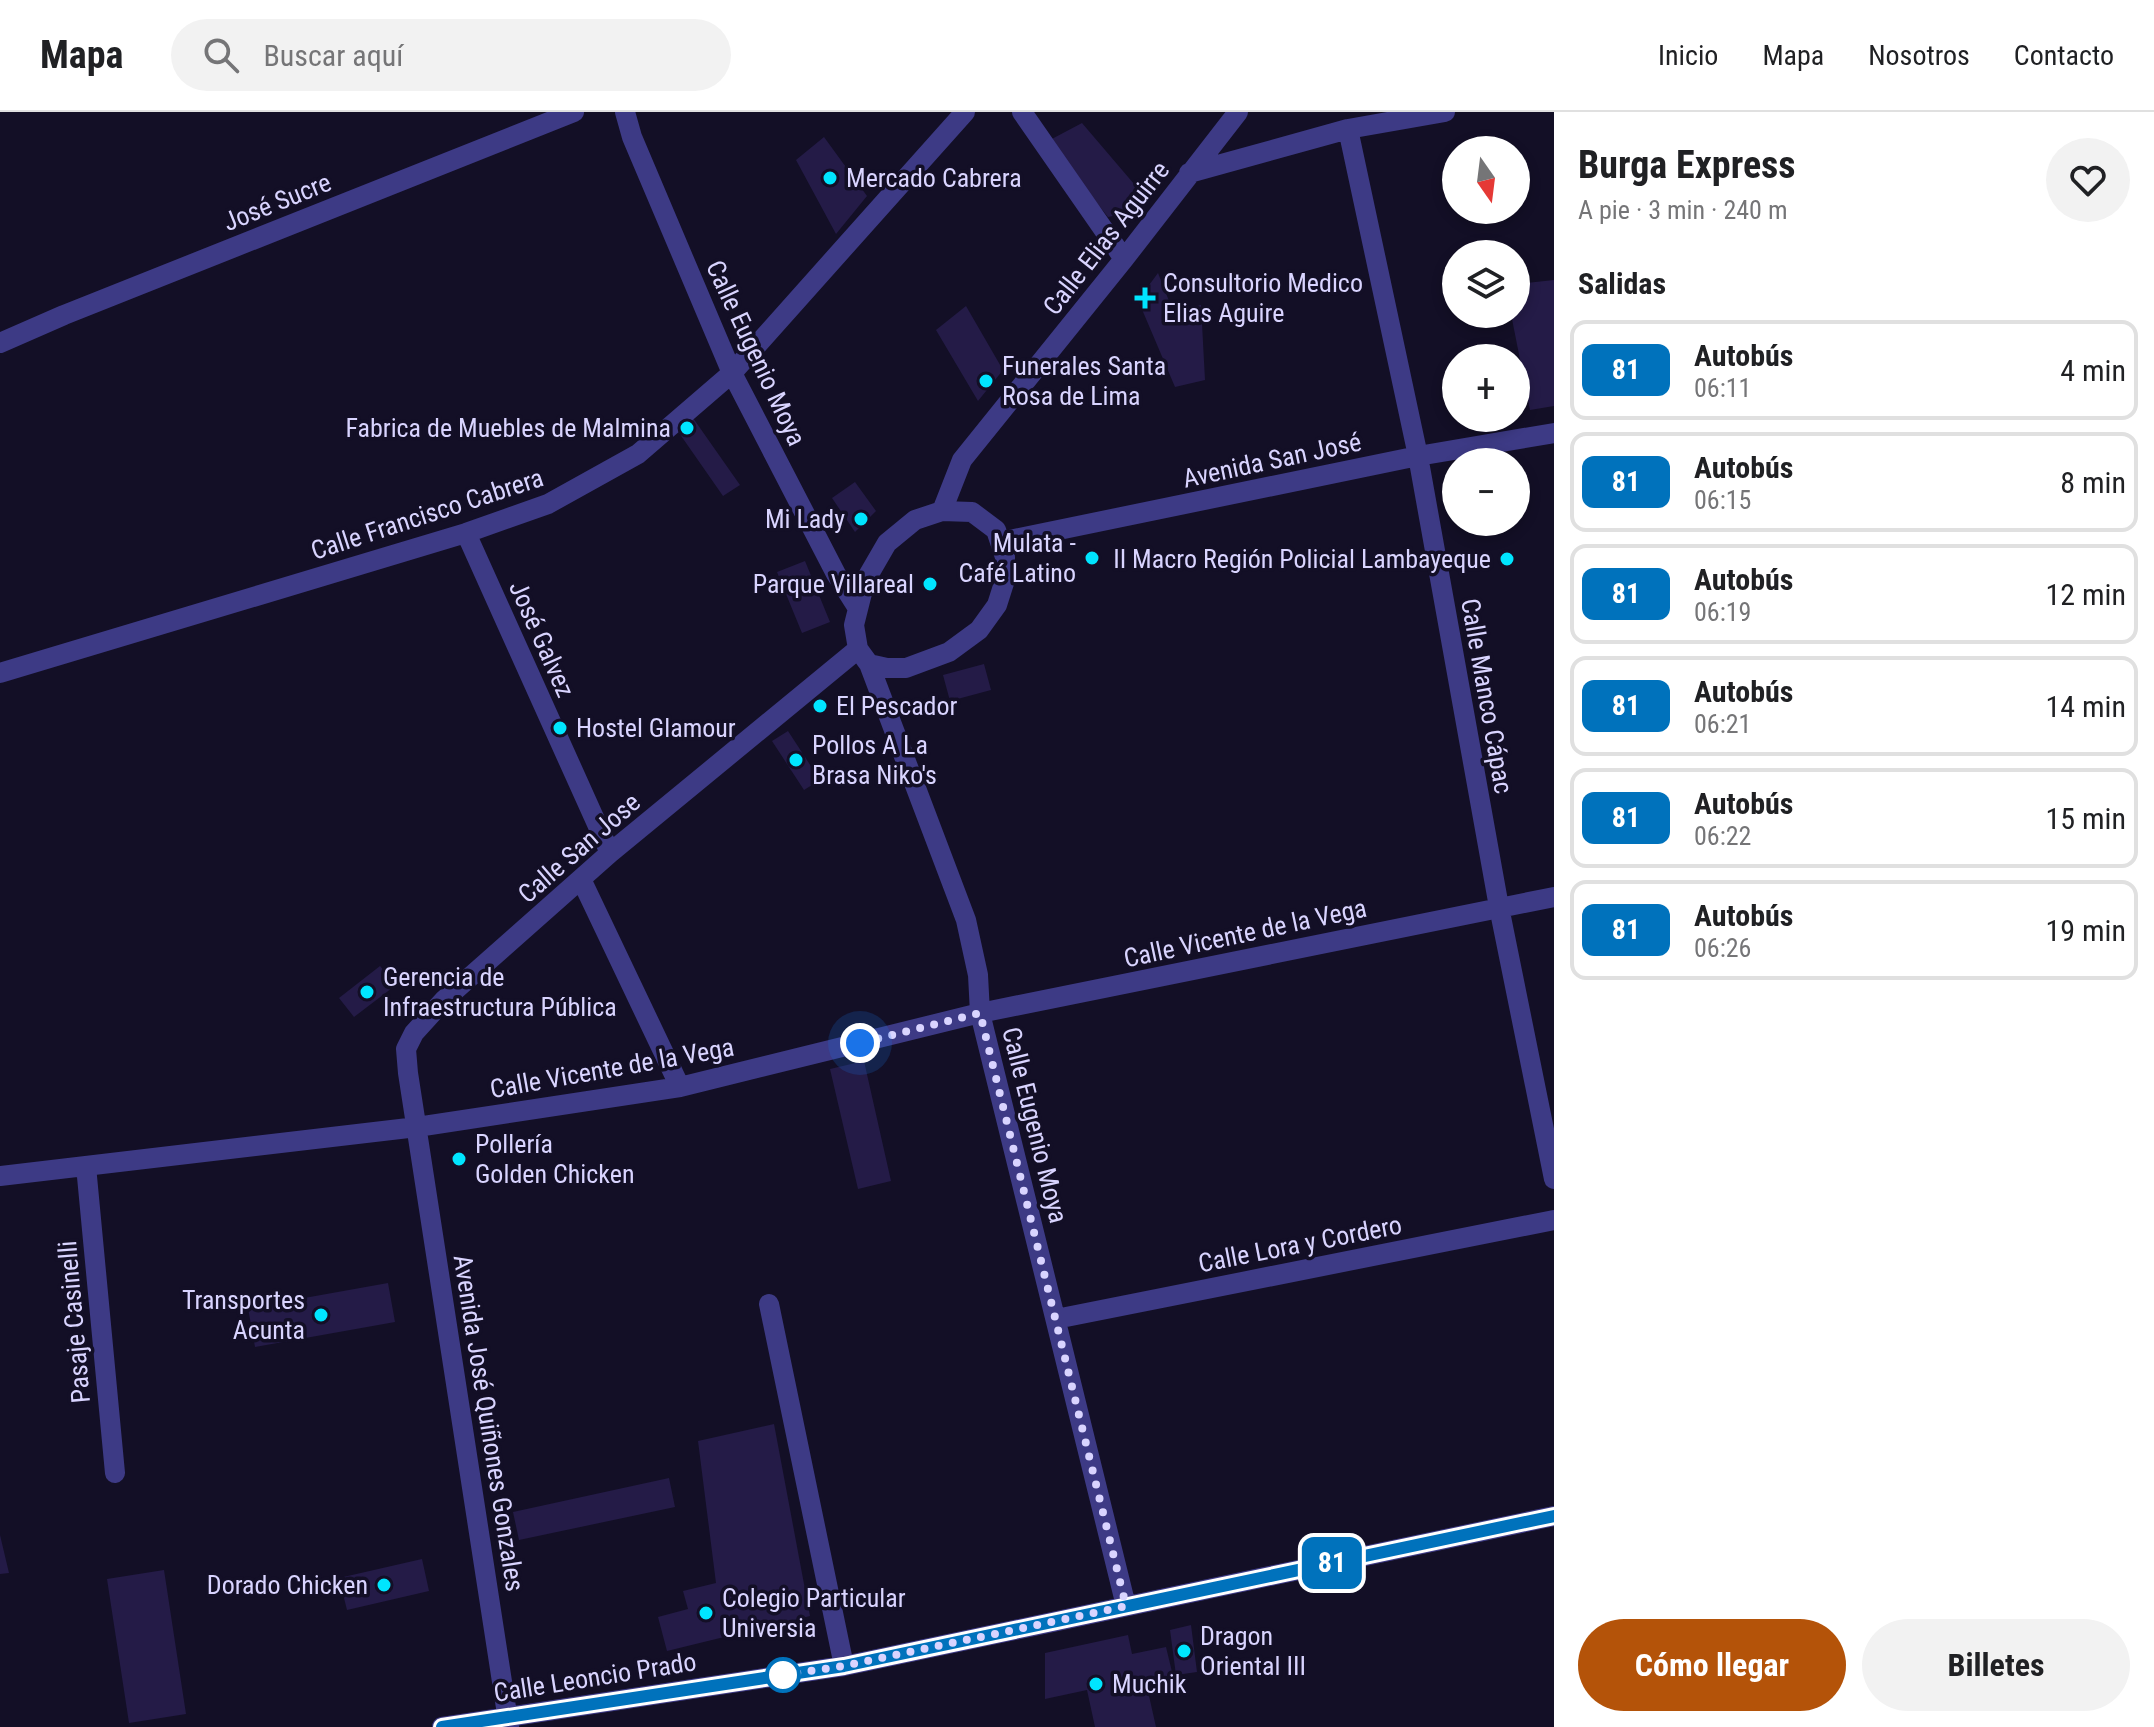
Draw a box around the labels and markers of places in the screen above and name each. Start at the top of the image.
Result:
place label: Mercado Cabrera [846,163,1022,193]
marker: Mercado Cabrera [821,169,839,187]
place label: Consultorio Medico Elias Aguire [1163,268,1363,328]
marker: Consultorio Medico Elias Aguire [1134,287,1156,309]
place label: Funerales Santa Rosa de Lima [1002,351,1166,411]
marker: Funerales Santa Rosa de Lima [977,372,995,390]
place label: Fabrica de Muebles de Malmina [345,413,671,443]
marker: Fabrica de Muebles de Malmina [678,419,696,437]
place label: Mi Lady [765,504,845,534]
marker: Mi Lady [852,510,870,528]
place label: Mulata - Café Latino [959,528,1076,588]
place label: II Macro Región Policial Lambayeque [1113,544,1491,574]
marker: Mulata - Café Latino [1083,549,1101,567]
marker: II Macro Región Policial Lambayeque [1498,550,1516,568]
place label: Parque Villareal [753,569,914,599]
marker: Parque Villareal [921,575,939,593]
place label: El Pescador [836,691,958,721]
marker: El Pescador [811,697,829,715]
place label: Hostel Glamour [576,713,736,743]
marker: Hostel Glamour [551,719,569,737]
place label: Pollos A La Brasa Niko's [812,730,937,790]
marker: Pollos A La Brasa Niko's [787,751,805,769]
place label: Gerencia de Infraestructura Pública [383,962,617,1022]
marker: Gerencia de Infraestructura Pública [358,983,376,1001]
place label: Pollería Golden Chicken [475,1129,635,1189]
marker: Pollería Golden Chicken [450,1150,468,1168]
place label: Transportes Acunta [182,1285,305,1345]
marker: Transportes Acunta [312,1306,330,1324]
place label: Dorado Chicken [207,1570,368,1600]
marker: Dorado Chicken [375,1576,393,1594]
place label: Colegio Particular Universia [722,1583,906,1643]
marker: Colegio Particular Universia [697,1604,715,1622]
place label: Dragon Oriental III [1200,1621,1306,1681]
marker: Dragon Oriental III [1175,1642,1193,1660]
unlabelled marker [766,1658,800,1692]
place label: Muchik [1112,1669,1187,1699]
marker: Muchik [1087,1675,1105,1693]

